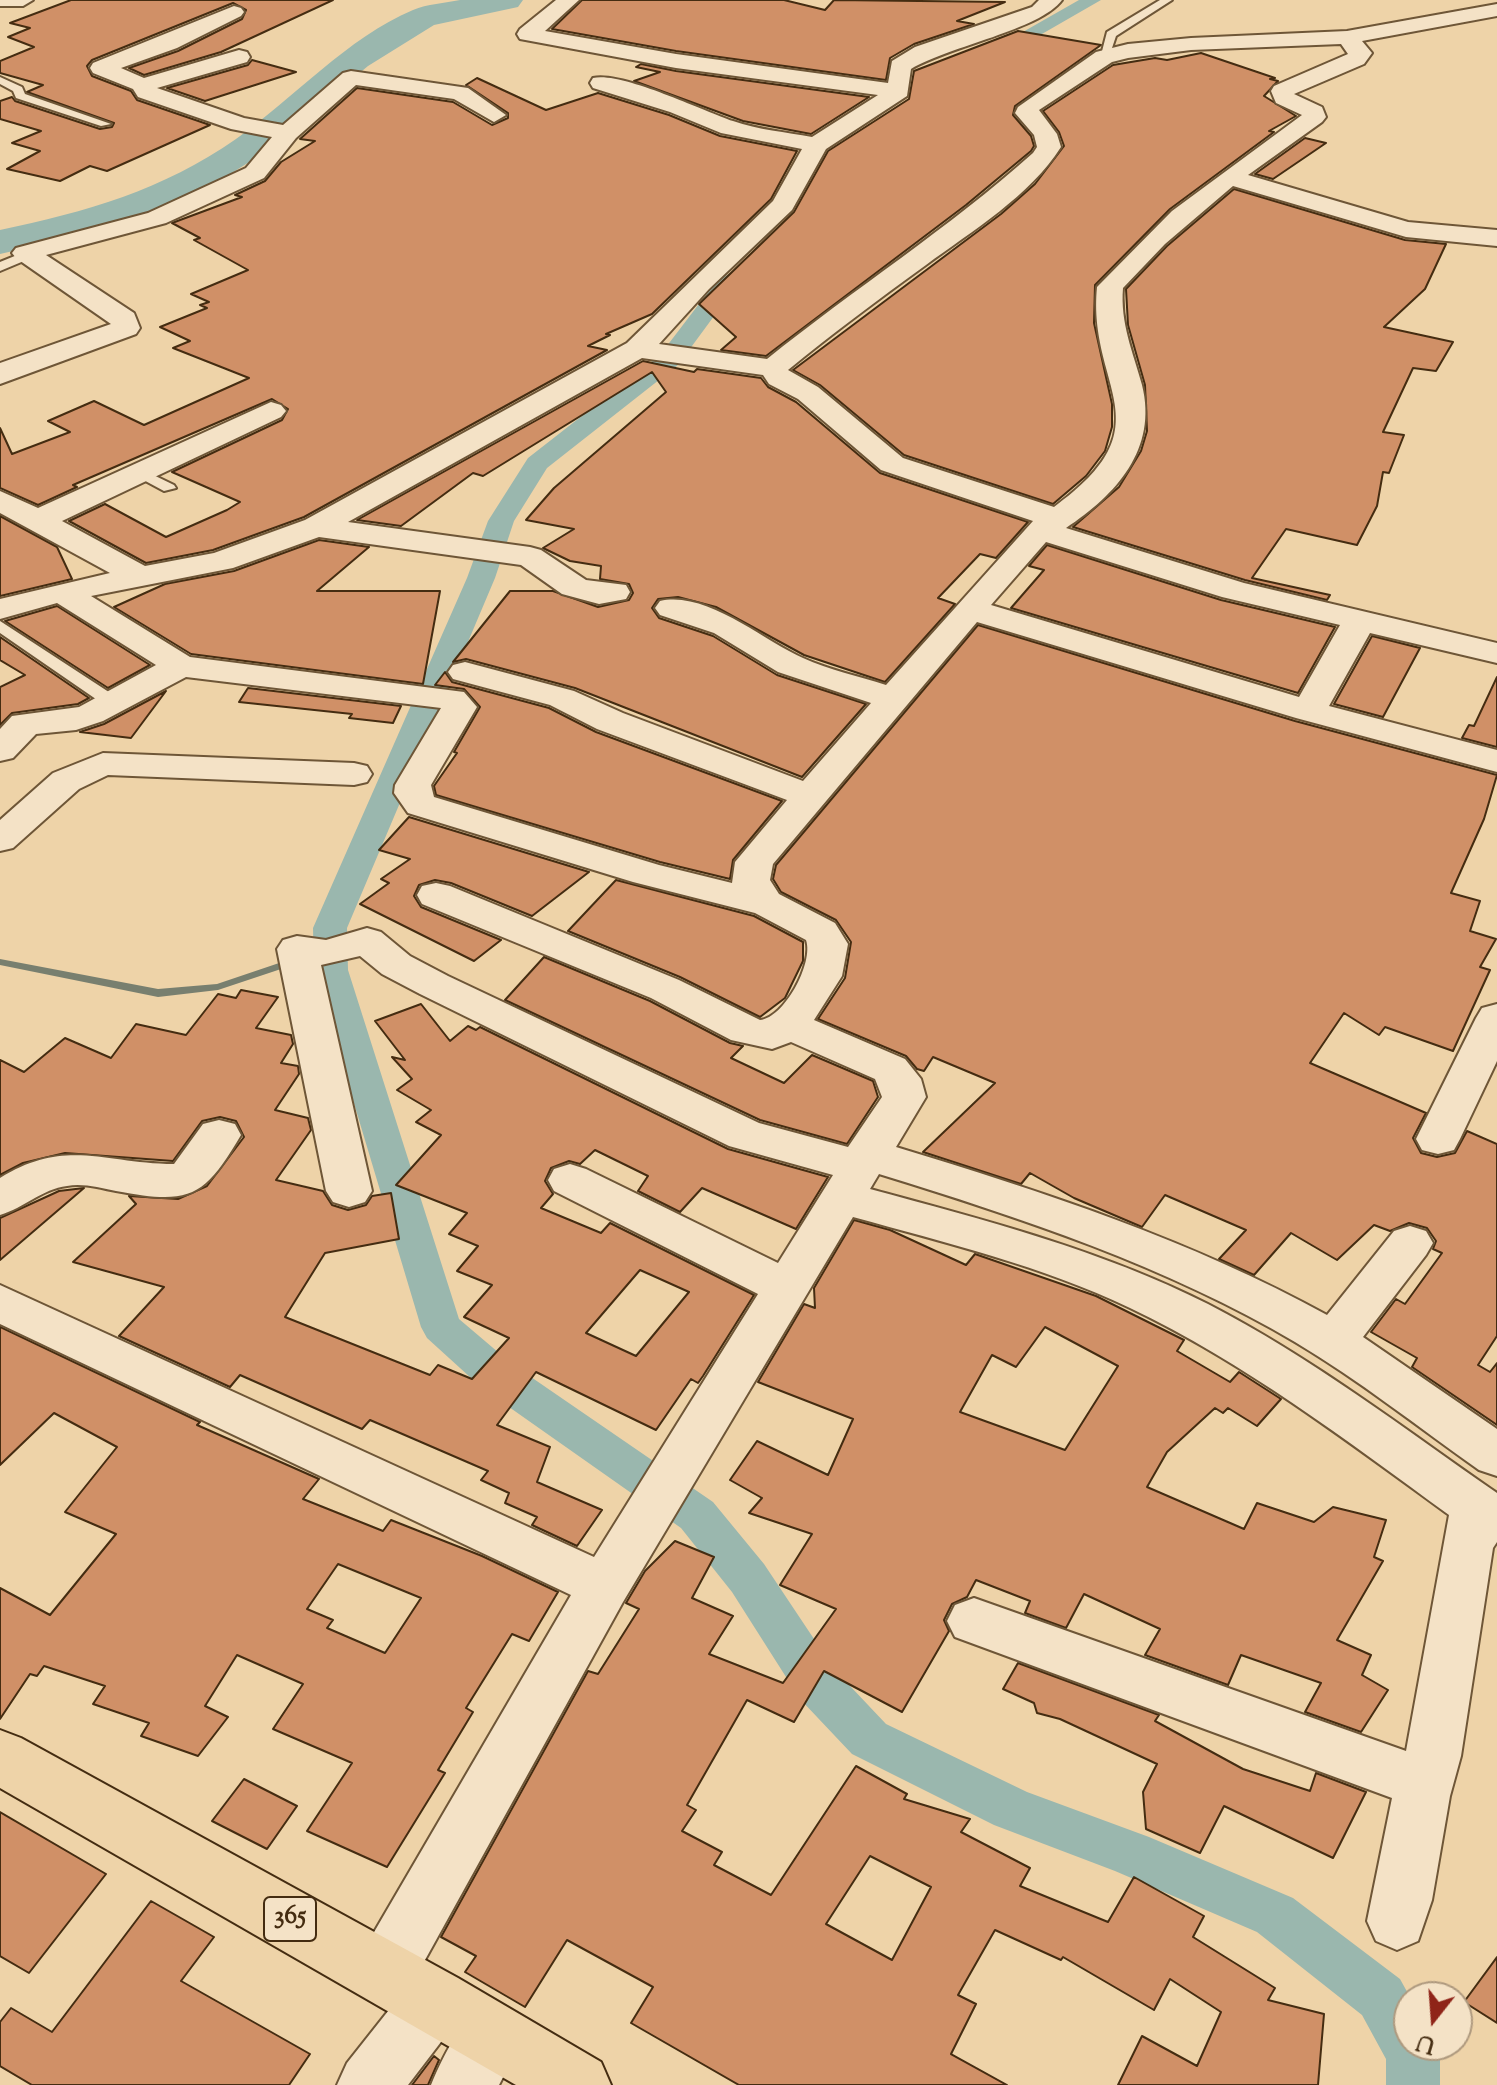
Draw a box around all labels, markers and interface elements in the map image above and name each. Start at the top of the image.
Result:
road number: 365 [264,1897,316,1941]
north arrow [1393,1981,1473,2061]
text: U [1413,2024,1440,2060]

